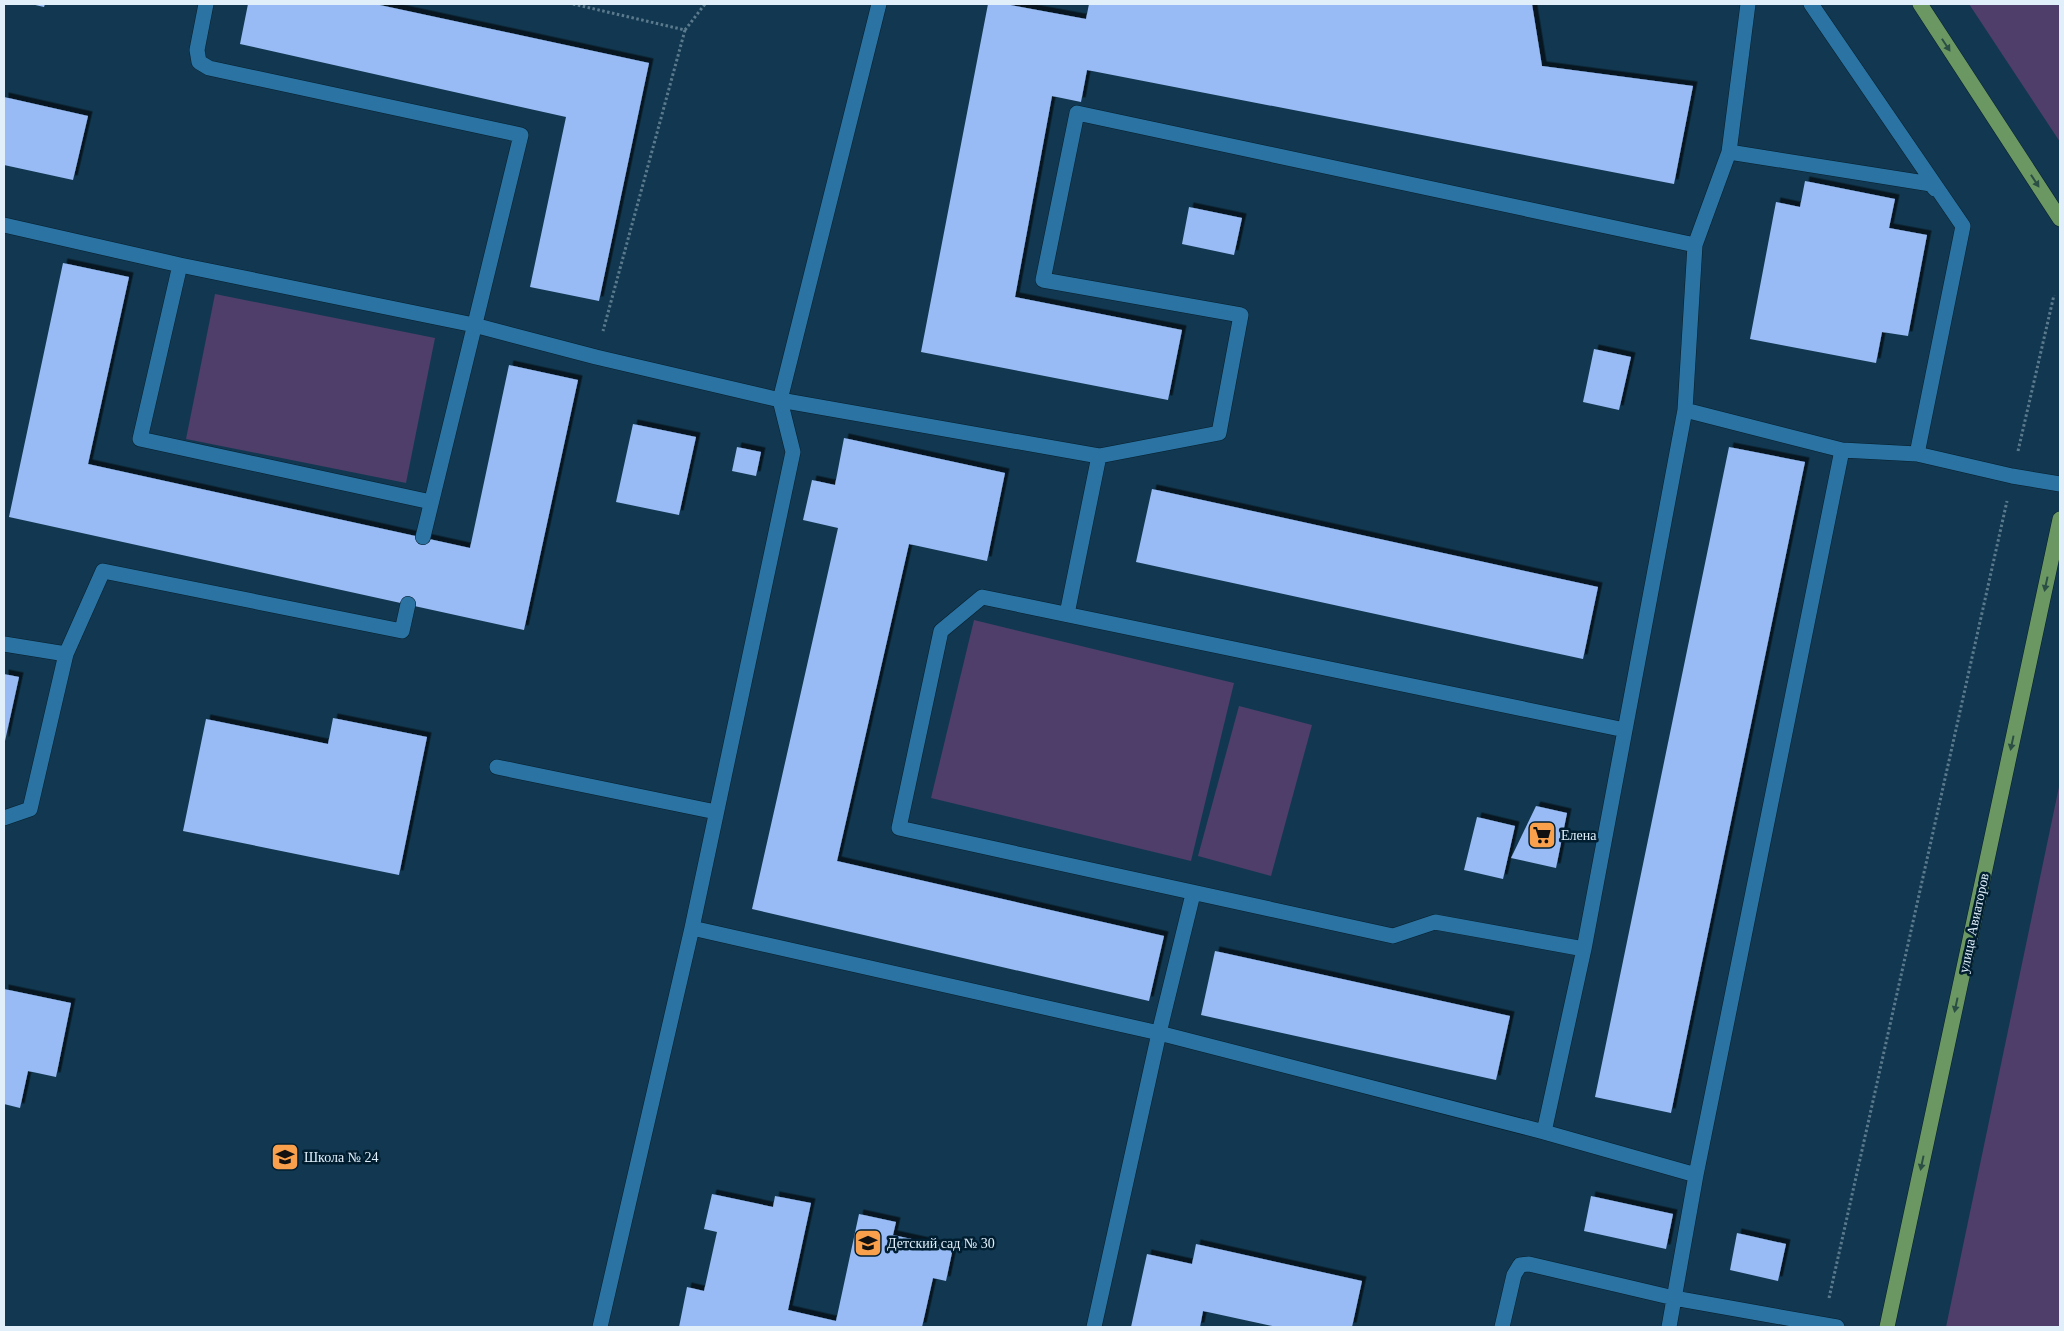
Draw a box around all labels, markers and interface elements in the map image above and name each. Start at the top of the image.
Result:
one-way arrow [1941,38,1951,51]
one-way arrow [2030,174,2040,187]
one-way arrow [2042,577,2050,593]
one-way arrow [2008,735,2016,751]
supermarket icon: Елена [1527,820,1557,850]
place label: Елена [1561,828,1597,843]
street label: улица Авиаторов [1956,871,1992,974]
one-way arrow [1952,997,1960,1013]
school or university icon: Школа № 24 [270,1142,300,1172]
place label: Школа № 24 [304,1150,379,1165]
one-way arrow [1918,1156,1926,1172]
school or university icon: Детский сад № 30 [853,1228,883,1258]
place label: Детский сад № 30 [887,1236,995,1251]

